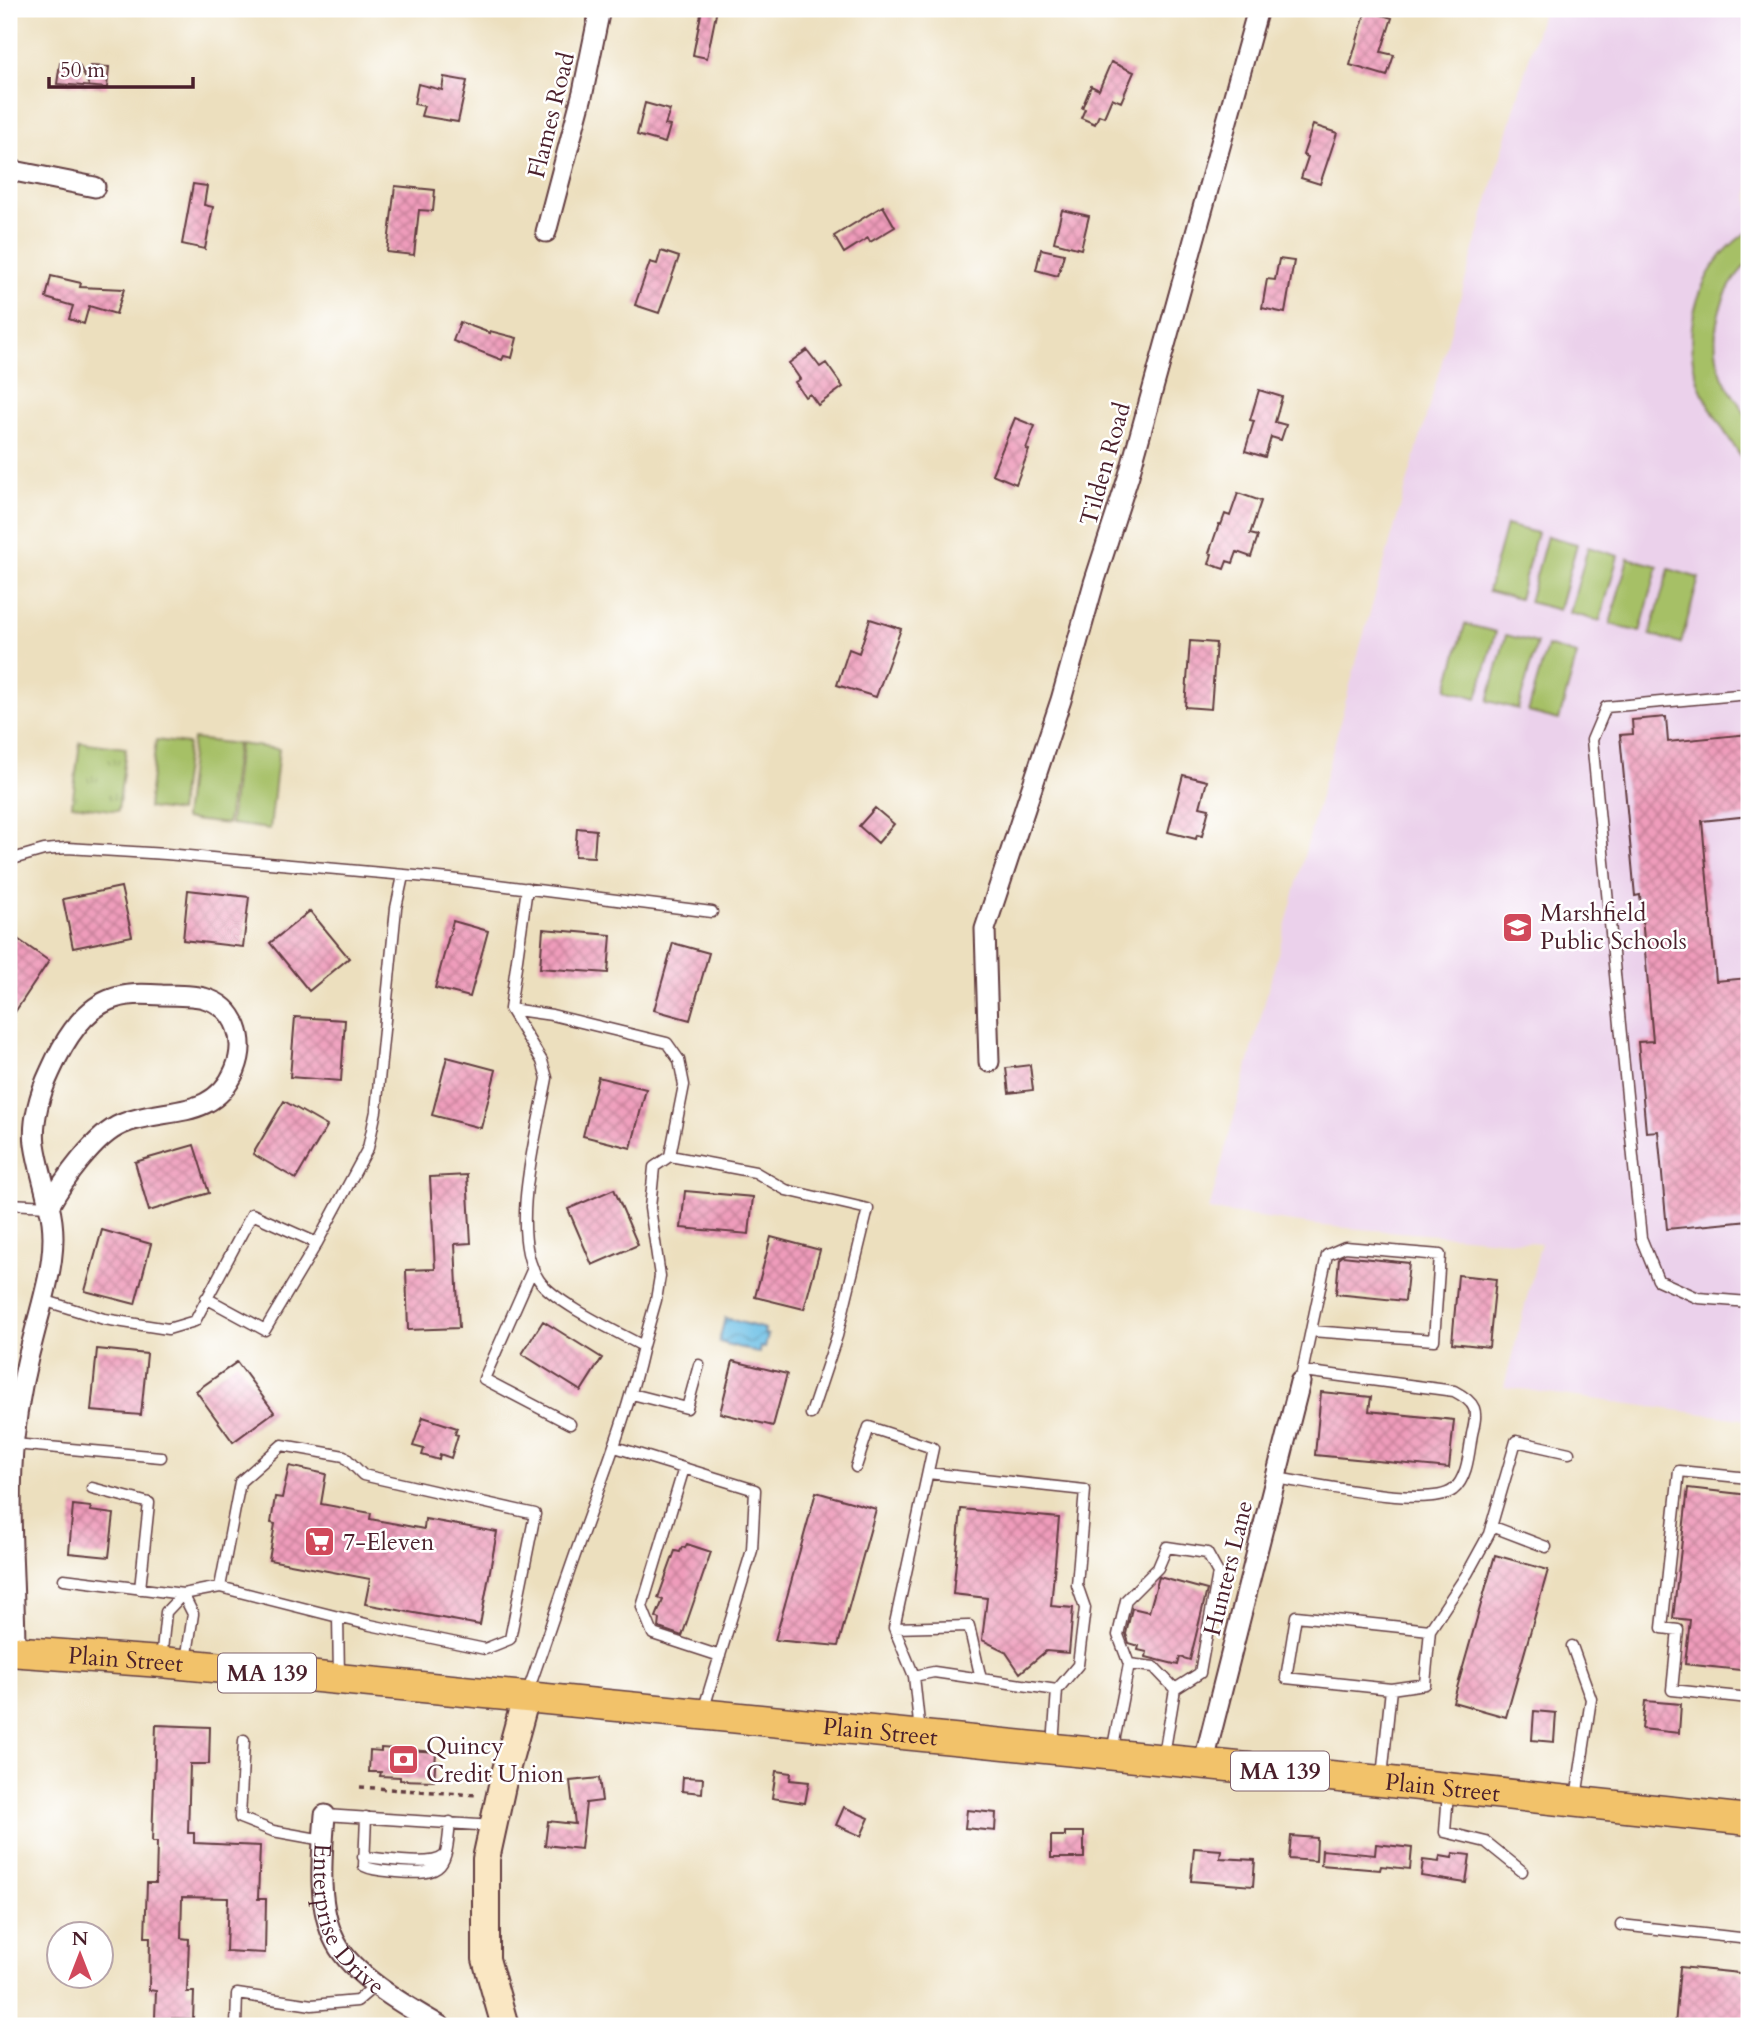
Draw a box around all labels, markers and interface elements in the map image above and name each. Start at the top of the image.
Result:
scale bar [49,46,192,90]
street label: Flames Road [520,49,583,181]
text: 50 m [60,56,105,85]
street label: Tilden Road [1072,398,1139,530]
place label: Marshfield Public Schools [1540,897,1687,958]
school or university icon: Marshfield Public Schools [1500,910,1534,944]
street label: Hunters Lane [1196,1497,1261,1639]
supermarket icon: 7-Eleven [303,1525,337,1559]
place label: 7-Eleven [343,1526,435,1559]
street label: Plain Street [67,1639,185,1681]
road number: MA 139 [218,1654,316,1692]
street label: Plain Street [821,1710,940,1754]
place label: Quincy Credit Union [426,1730,565,1791]
bank icon: Quincy Credit Union [386,1743,420,1777]
road number: MA 139 [1231,1752,1329,1790]
street label: Plain Street [1383,1766,1502,1811]
street label: Enterprise Drive [305,1842,391,2003]
north arrow [46,1920,116,1990]
text: N [72,1926,89,1952]

